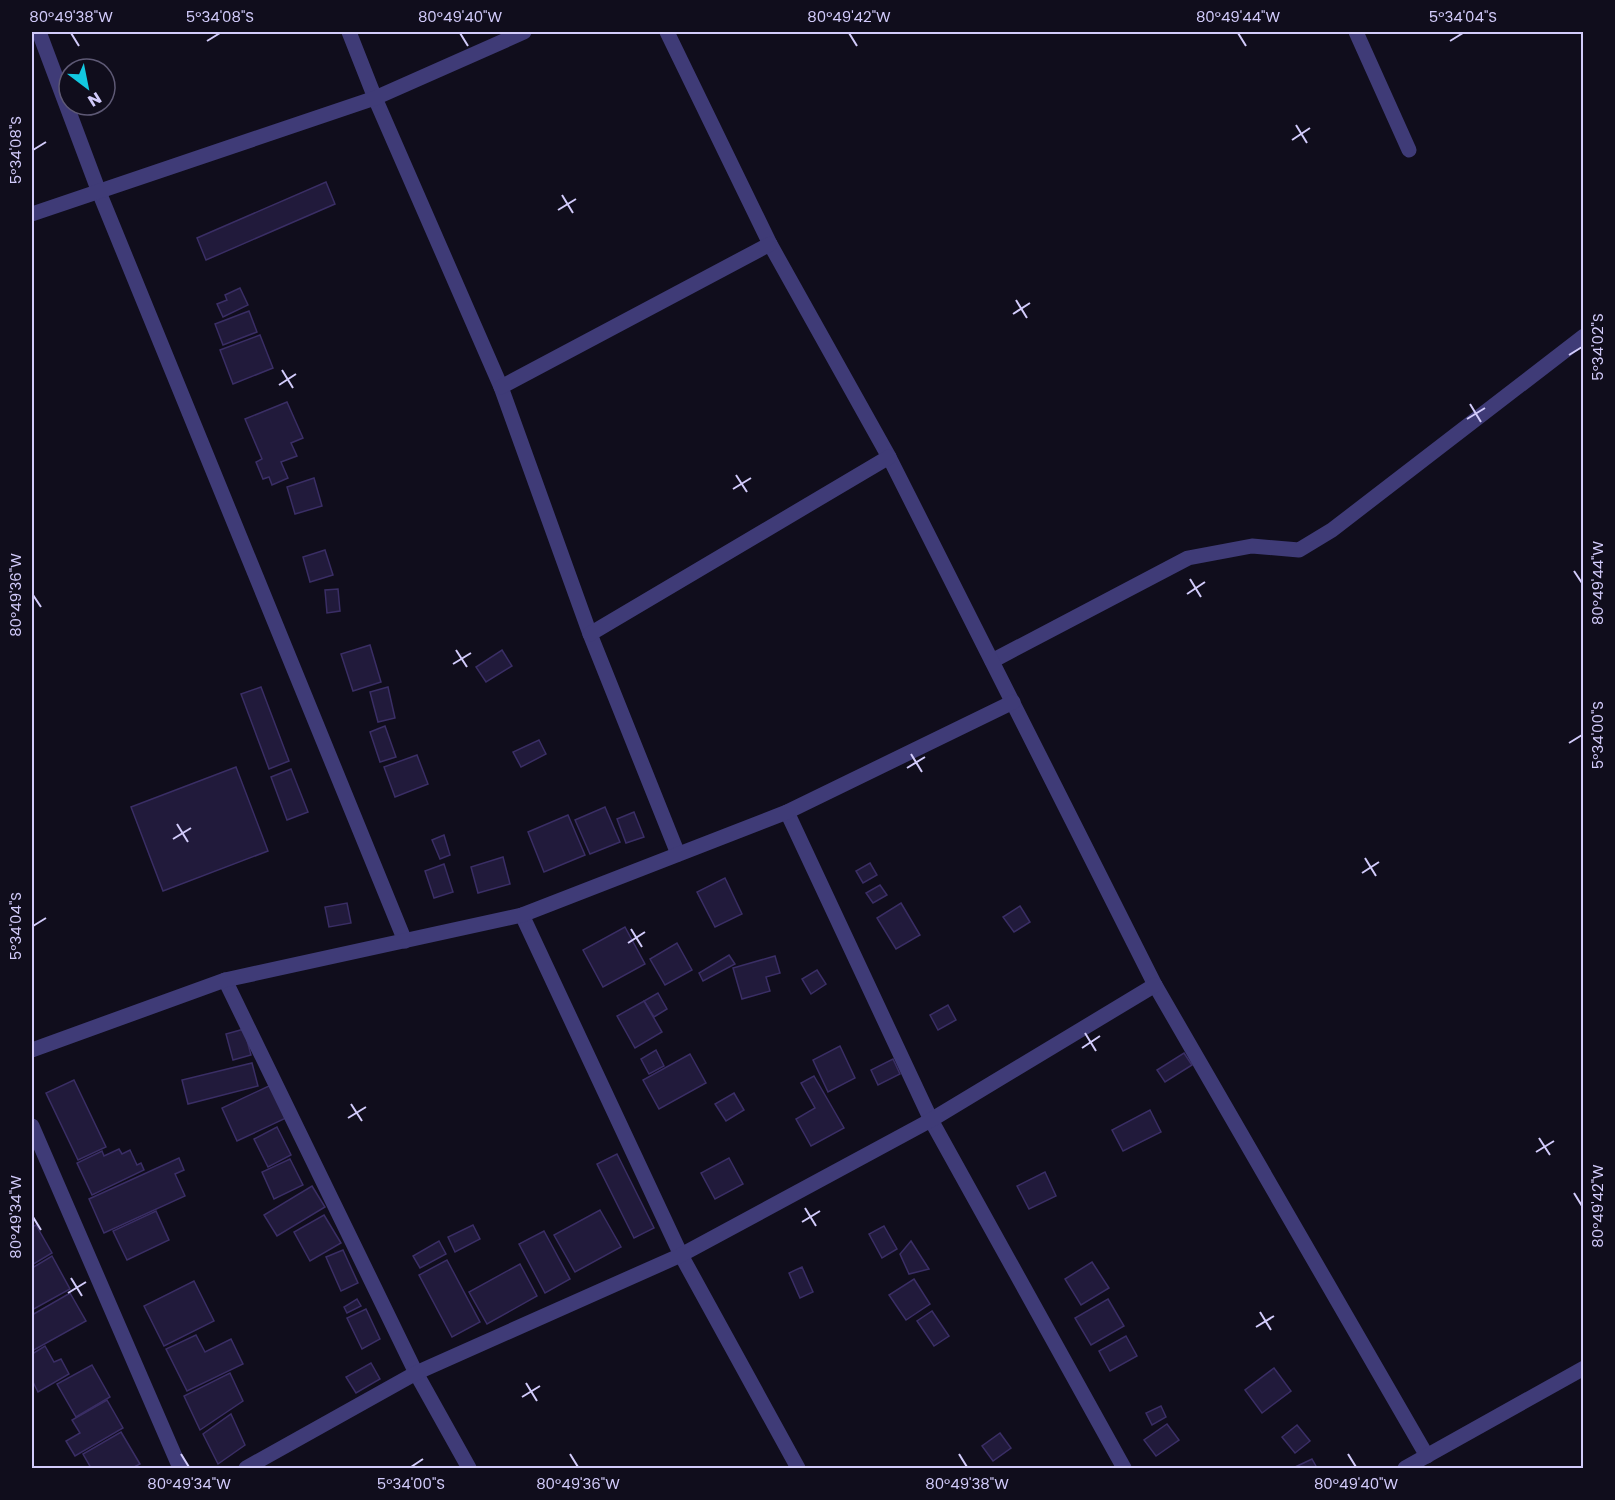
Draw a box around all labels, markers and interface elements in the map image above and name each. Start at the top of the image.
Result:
text: 80°49'38"W [29,6,113,27]
text: 5°34'08"S [186,6,254,27]
text: 80°49'40"W [418,6,502,27]
text: 80°49'42"W [807,6,891,27]
text: 80°49'44"W [1196,6,1280,27]
text: 5°34'04"S [1429,6,1497,27]
north arrow [57,57,117,117]
text: N [83,86,106,112]
text: 5°34'08"S [5,116,26,184]
text: 5°34'02"S [1587,313,1608,381]
text: 80°49'44"W [1587,541,1608,625]
text: 80°49'36"W [5,553,26,637]
text: 5°34'00"S [1587,701,1608,769]
text: 5°34'04"S [5,892,26,960]
text: 80°49'42"W [1587,1164,1608,1248]
text: 80°49'34"W [5,1175,26,1259]
text: 80°49'34"W [147,1473,231,1494]
text: 5°34'00"S [377,1473,445,1494]
text: 80°49'36"W [536,1473,620,1494]
text: 80°49'38"W [925,1473,1009,1494]
text: 80°49'40"W [1314,1473,1398,1494]

